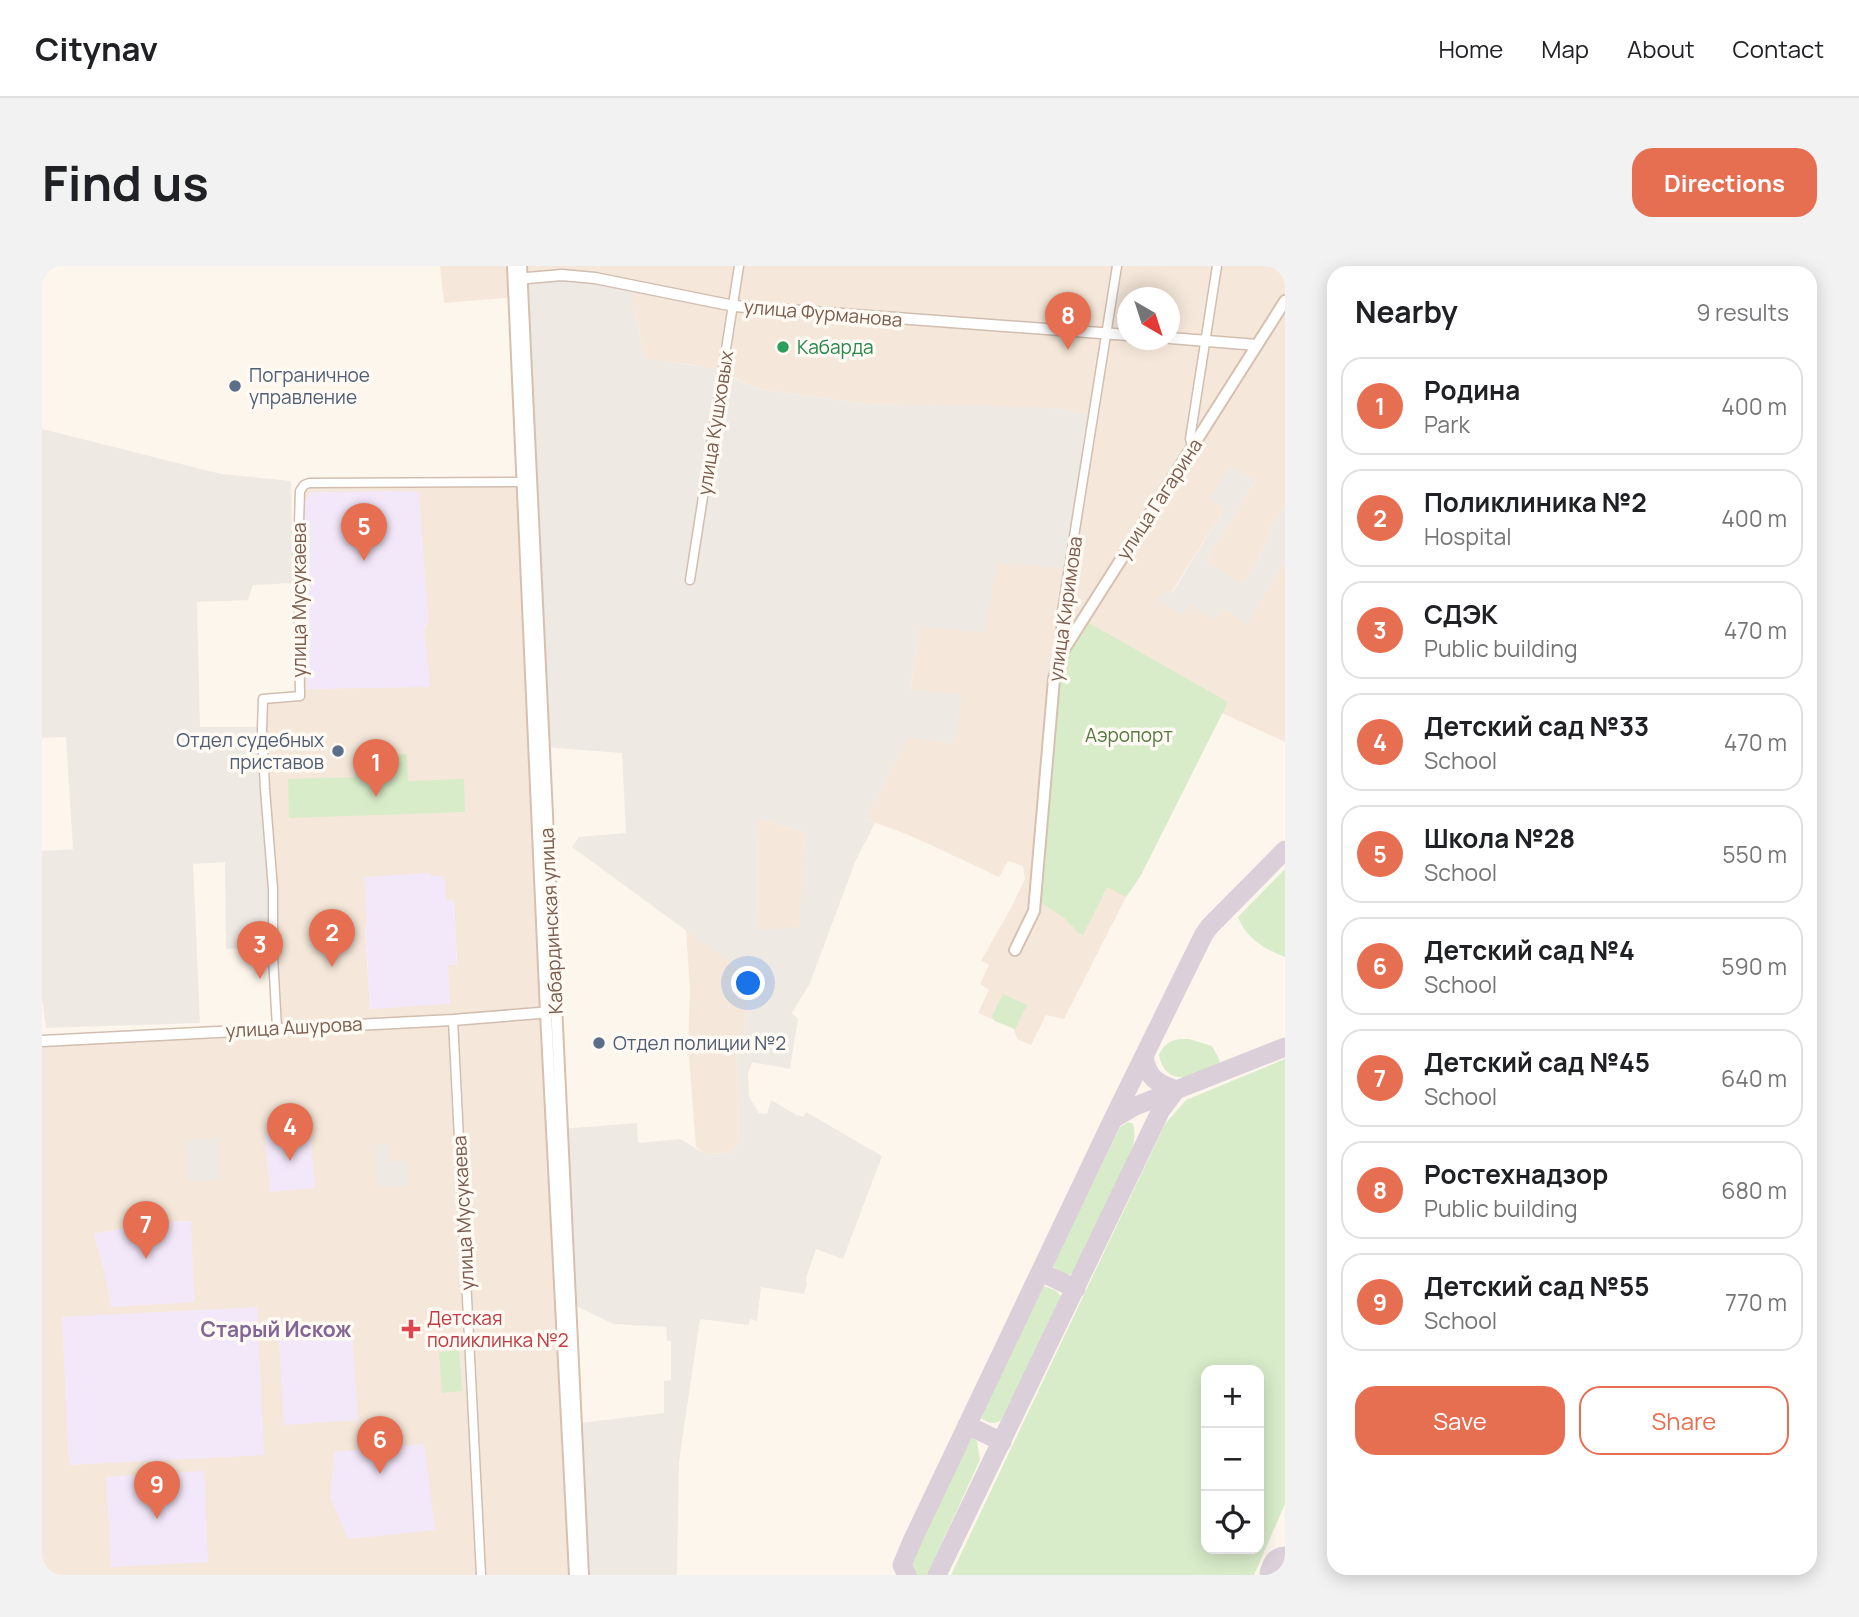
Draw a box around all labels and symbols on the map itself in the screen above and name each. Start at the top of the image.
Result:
north arrow [1117,287,1180,350]
pin: 8 [1045,292,1091,350]
street label: улица Фурманова [743,293,903,333]
place label: Кабарда [797,334,874,360]
marker: Кабарда [775,339,791,355]
street label: улица Кушховых [691,349,739,497]
place label: Пограничное управление [249,362,370,410]
marker: Пограничное управление [227,378,243,394]
street label: улица Гагарина [1110,433,1208,565]
pin: 5 [341,503,387,561]
street label: улица Мусукаева [286,522,312,678]
street label: улица Киримова [1042,535,1088,683]
park label: Аэропорт [1085,722,1173,748]
place label: Отдел судебных приставов [176,727,324,775]
pin: 1 [353,739,399,797]
marker: Отдел судебных приставов [330,743,346,759]
street label: Кабардинская улица [533,827,569,1015]
pin: 2 [309,909,355,967]
pin: 3 [237,921,283,979]
your location [731,966,765,1000]
street label: улица Ашурова [225,1010,363,1044]
place label: Отдел полиции №2 [613,1030,786,1056]
marker: Отдел полиции №2 [591,1035,607,1051]
pin: 4 [267,1103,313,1161]
street label: улица Мусукаева [446,1135,480,1291]
pin: 7 [123,1201,169,1259]
place label: Детская поликлинка №2 [427,1305,569,1353]
district label: Старый Искож [201,1315,351,1343]
marker: Детская поликлинка №2 [401,1319,421,1339]
pin: 6 [357,1416,403,1474]
pin: 9 [134,1461,180,1519]

